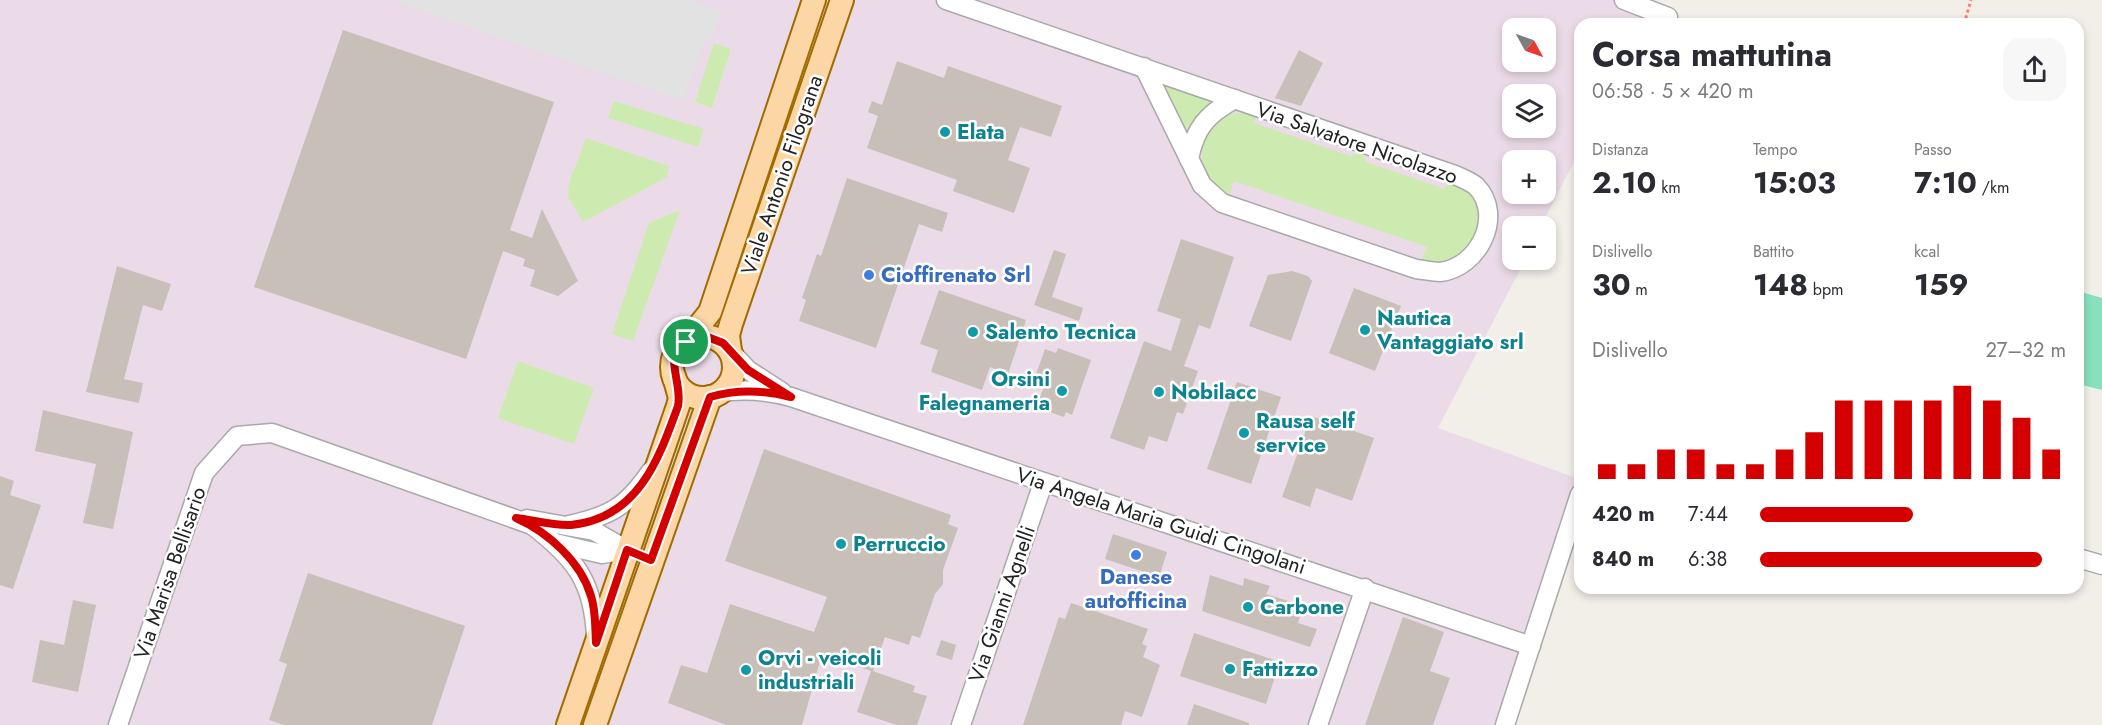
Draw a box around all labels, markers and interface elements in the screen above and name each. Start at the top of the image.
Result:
north arrow [1502,18,1556,72]
map controls [1502,18,1556,270]
text: Corsa mattutina [1592,31,1832,78]
button: share [2003,38,2066,101]
street label: Viale Antonio Filograna [734,71,830,279]
text: 06:58 · 5 × 420 m [1592,77,1754,106]
button: layers [1502,84,1556,138]
street label: Via Salvatore Nicolazzo [1252,94,1462,192]
place label: Elata [957,117,1005,147]
marker: Elata [938,125,952,139]
text: Distanza [1592,138,1648,161]
text: Tempo [1753,138,1797,161]
text: Passo [1914,138,1952,161]
button: + [1502,150,1556,204]
text: 2.10 [1592,161,1656,204]
text: 15:03 [1753,161,1836,204]
text: 7:10 [1914,161,1977,204]
text: km [1656,176,1681,199]
text: /km [1977,176,2009,199]
button: − [1502,216,1556,270]
text: Dislivello [1592,240,1652,263]
text: Battito [1753,240,1794,263]
text: kcal [1914,240,1940,263]
place label: Cioffirenato Srl [881,260,1031,290]
text: 30 [1592,263,1631,306]
text: 148 [1753,263,1808,306]
text: 159 [1914,263,1969,306]
marker: Cioffirenato Srl [862,268,876,282]
text: m [1631,278,1648,301]
text: bpm [1808,278,1844,301]
place label: Nautica Vantaggiato srl [1376,303,1524,357]
pin [660,316,711,367]
place label: Salento Tecnica [985,317,1136,347]
marker: Nautica Vantaggiato srl [1358,323,1372,337]
icon: arrive [669,325,702,358]
marker: Salento Tecnica [966,325,980,339]
text: Dislivello [1592,336,1668,365]
text: 27–32 m [1985,336,2066,365]
place label: Orsini Falegnameria [919,364,1050,418]
place label: Nobilacc [1171,377,1257,407]
marker: Orsini Falegnameria [1055,384,1069,398]
marker: Nobilacc [1152,385,1166,399]
place label: Rausa self service [1256,406,1355,460]
marker: Rausa self service [1237,426,1251,440]
street label: Via Angela Maria Guidi Cingolani [1012,460,1310,582]
street label: Via Marisa Bellisario [126,483,214,663]
text: 420 m [1592,500,1655,529]
text: 7:44 [1688,500,1728,529]
street label: Via Gianni Agnelli [961,522,1043,686]
place label: Perruccio [853,529,946,559]
marker: Perruccio [834,537,848,551]
text: 840 m [1592,545,1654,574]
text: 6:38 [1688,545,1727,574]
marker: Danese autofficina [1129,548,1143,562]
place label: Danese autofficina [1085,562,1187,616]
place label: Carbone [1260,592,1344,622]
marker: Carbone [1241,600,1255,614]
place label: Orvi - veicoli industriali [758,643,881,697]
place label: Fattizzo [1242,654,1318,684]
marker: Fattizzo [1223,662,1237,676]
marker: Orvi - veicoli industriali [739,663,753,677]

